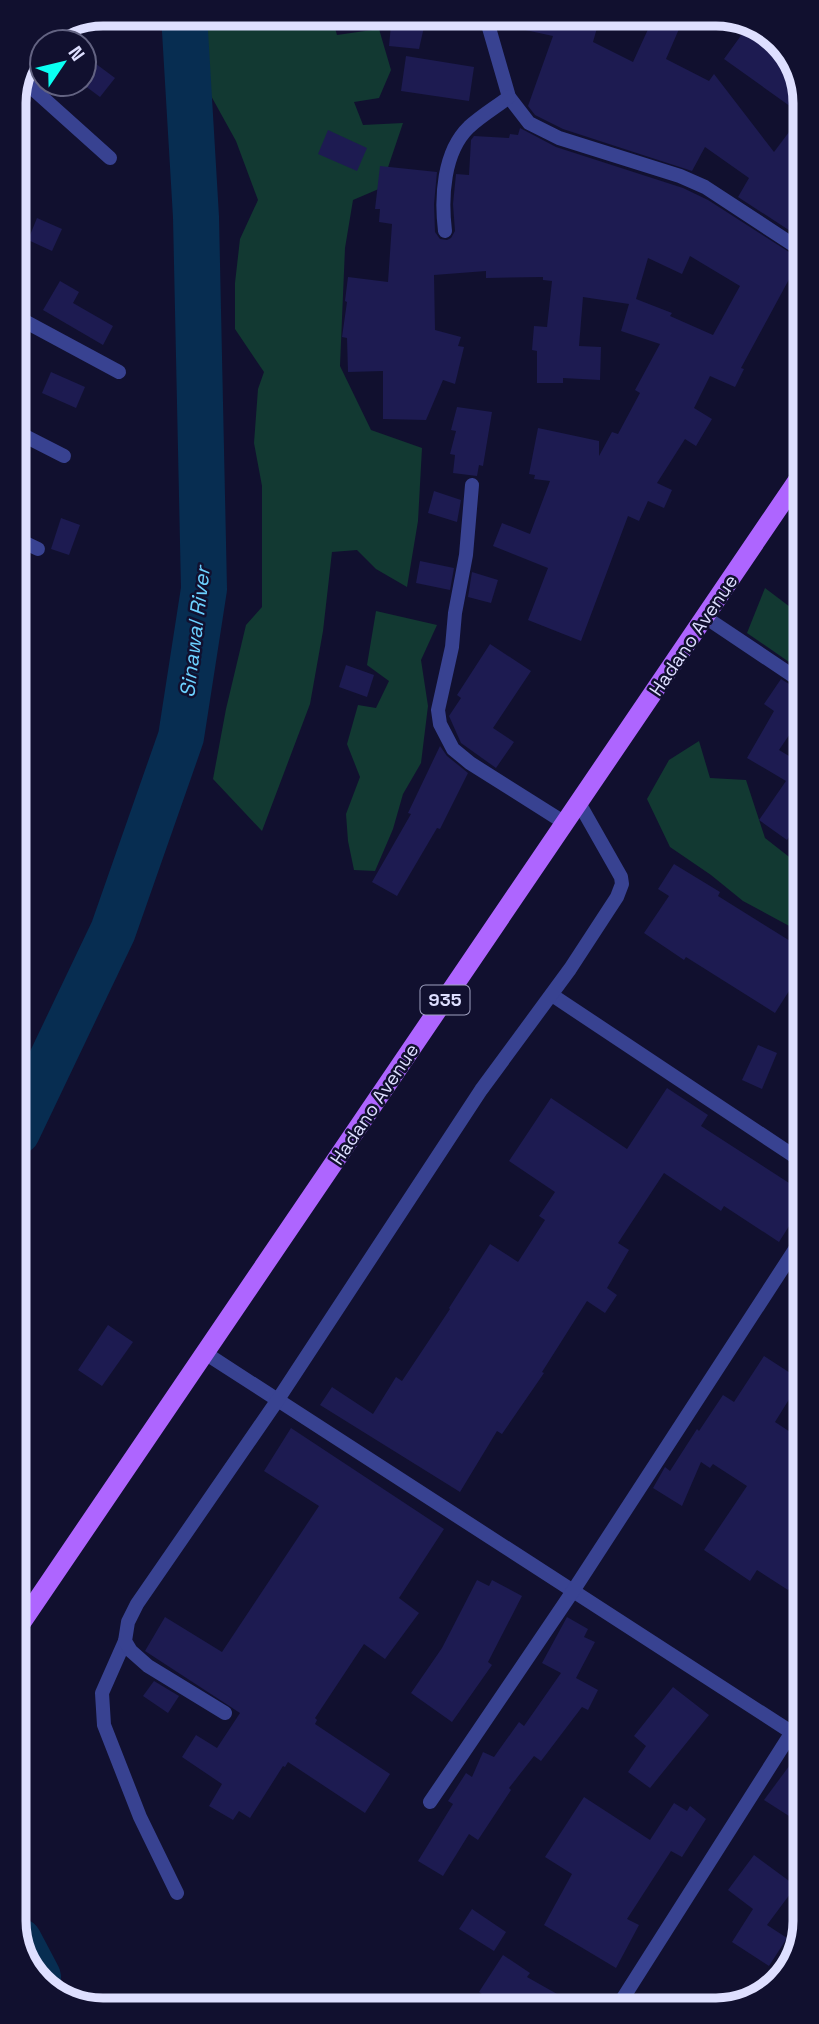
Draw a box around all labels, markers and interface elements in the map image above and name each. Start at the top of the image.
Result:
north arrow [28,28,98,98]
text: N [63,41,90,66]
water label: Sinawal River [173,563,216,699]
street label: Hadano Avenue [644,570,743,701]
road number: 935 [420,986,470,1015]
street label: Hadano Avenue [325,1039,424,1170]

